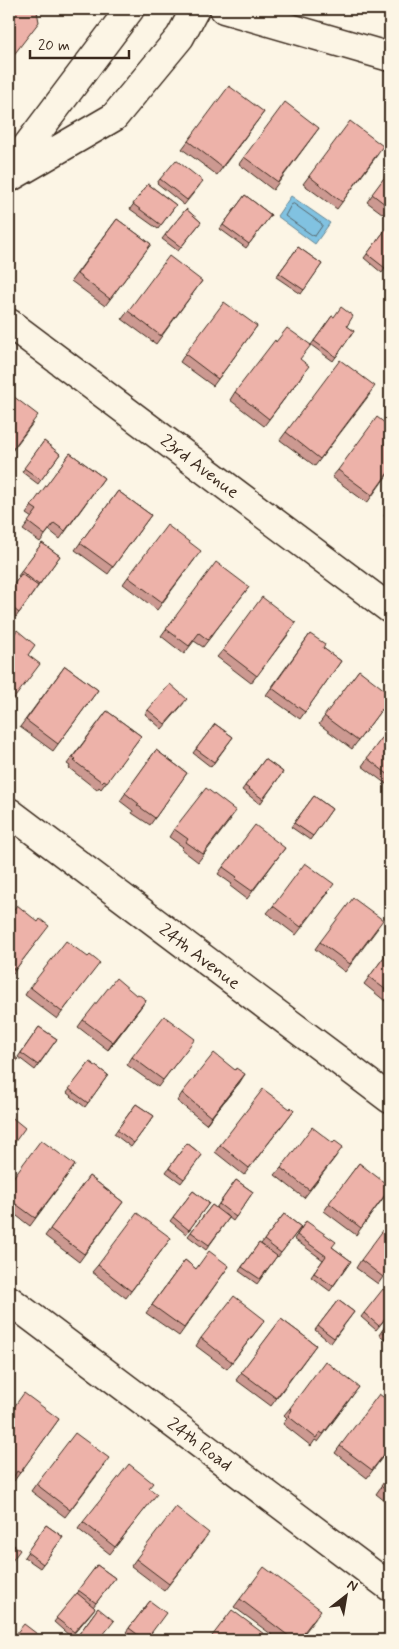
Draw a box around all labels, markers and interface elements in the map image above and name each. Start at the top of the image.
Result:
scale bar [30,28,129,60]
text: 20 m [38,36,70,56]
street label: 23rd Avenue [155,429,244,504]
street label: 24th Avenue [154,918,245,995]
street label: 24th Road [162,1412,237,1477]
north arrow [322,1572,372,1622]
text: N [344,1576,361,1596]

